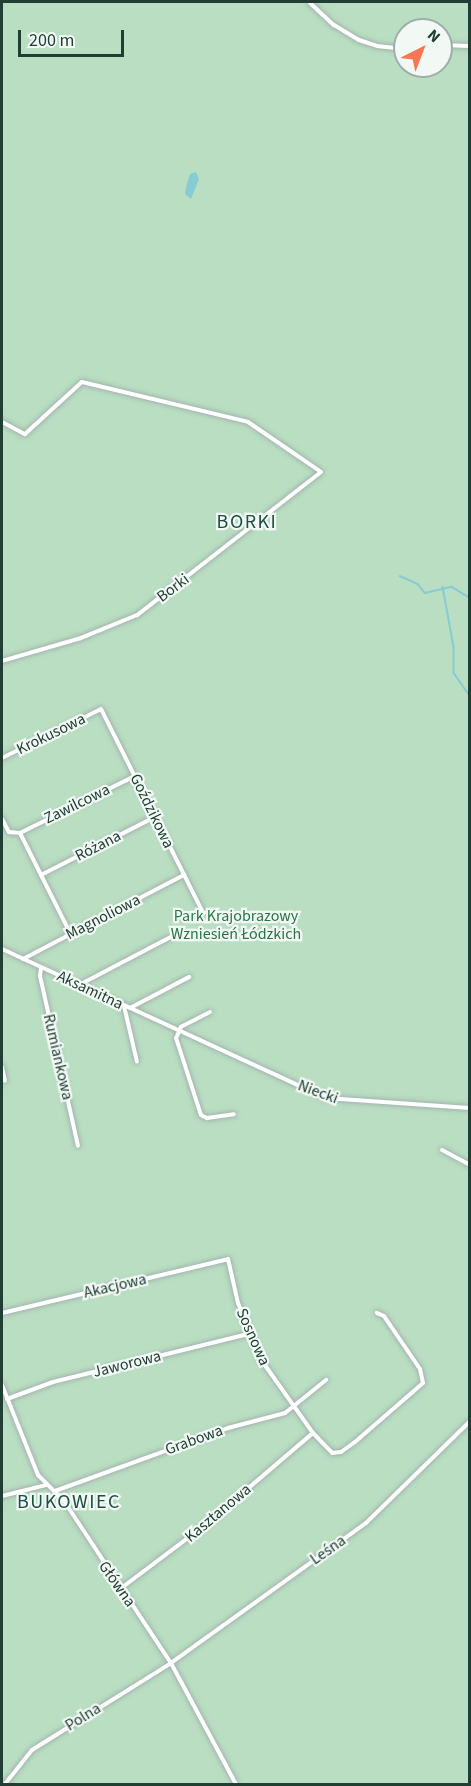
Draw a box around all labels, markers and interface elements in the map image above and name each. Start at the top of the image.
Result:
scale bar [21,18,128,56]
north arrow [393,18,453,78]
text: N [422,24,445,48]
text: 200 m [29,28,74,53]
district label: BORKI [217,510,277,534]
street label: Borki [153,570,193,606]
street label: Krokusowa [13,709,89,759]
street label: Goździkowa [126,771,178,851]
street label: Zawilcowa [41,780,113,828]
street label: Różana [72,826,124,866]
street label: Magnoliowa [62,890,144,944]
park label: Park Krajobrazowy Wzniesień Łódzkich [171,906,301,944]
street label: Aksamitna [54,966,126,1014]
street label: Rumiankowa [39,1012,77,1102]
street label: Niecki [295,1076,341,1108]
street label: Akacjowa [82,1269,148,1303]
street label: Sosnowa [232,1305,274,1369]
street label: Jaworowa [91,1346,163,1382]
street label: Grabowa [163,1421,225,1459]
street label: Kasztanowa [181,1480,255,1546]
district label: BUKOWIEC [17,1490,121,1514]
street label: Leśna [307,1531,349,1569]
street label: Główna [94,1557,140,1611]
street label: Polna [62,1699,104,1735]

